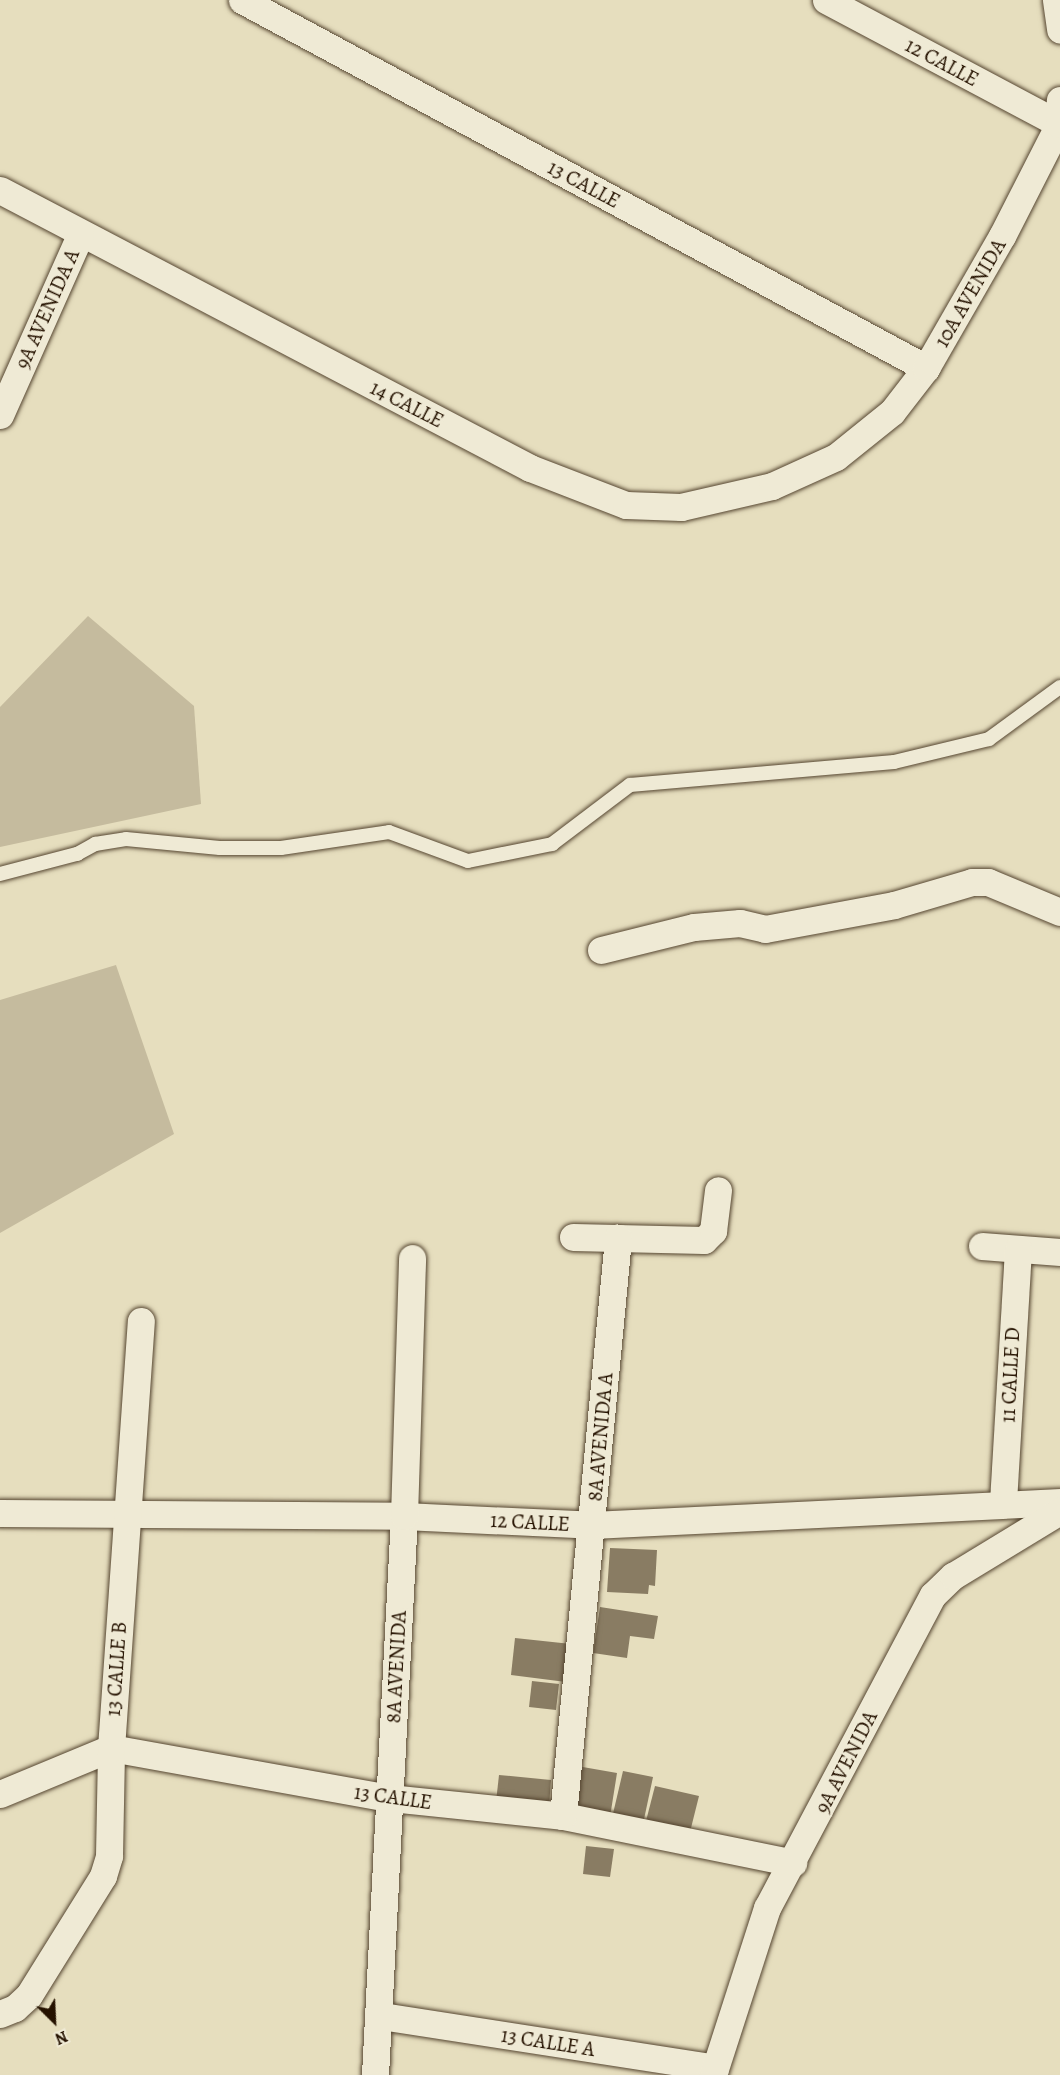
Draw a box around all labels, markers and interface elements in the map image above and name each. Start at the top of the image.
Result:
street label: 12 CALLE [901,32,983,92]
street label: 13 CALLE [543,154,625,214]
street label: 10A AVENIDA [929,234,1011,352]
street label: 9A AVENIDA A [9,245,85,373]
street label: 14 CALLE [366,375,448,433]
street label: 11 CALLE D [995,1327,1025,1423]
street label: 8A AVENIDA A [582,1372,618,1502]
street label: 12 CALLE [490,1507,570,1537]
street label: 8A AVENIDA [380,1610,412,1724]
street label: 13 CALLE B [100,1621,132,1717]
street label: 9A AVENIDA [809,1706,883,1818]
street label: 13 CALLE [352,1779,434,1815]
north arrow [24,1991,84,2051]
street label: 13 CALLE A [499,2022,597,2062]
text: N [52,2025,71,2050]

